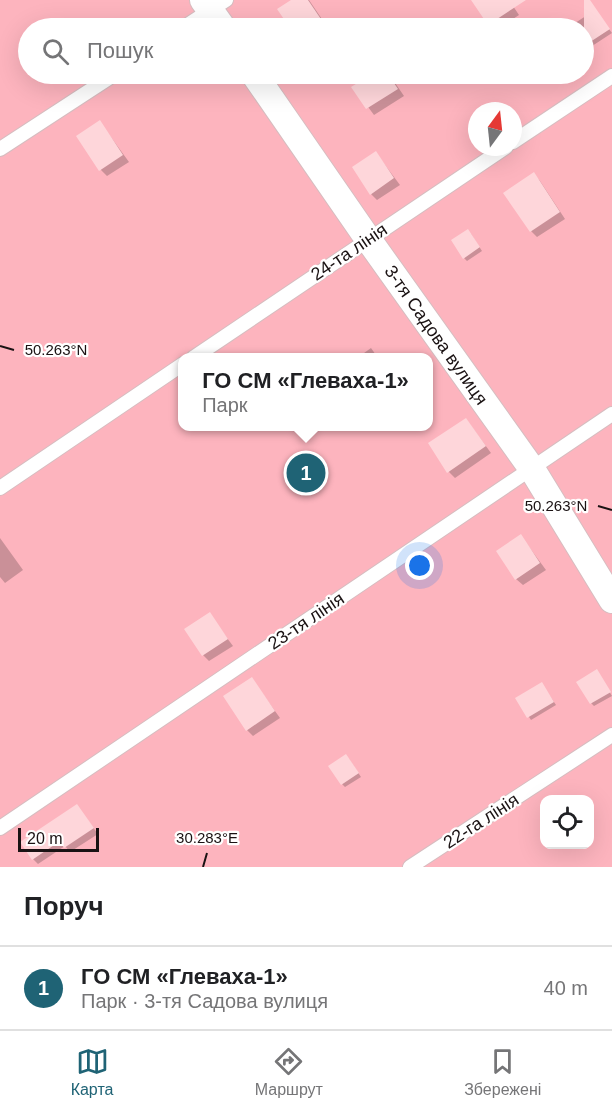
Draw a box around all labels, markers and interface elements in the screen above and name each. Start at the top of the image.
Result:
search box [18,18,594,84]
icon: search [39,35,72,68]
text: Пошук [87,38,153,63]
north arrow [468,102,522,156]
street label: 24-та лінія [307,219,391,285]
street label: 3-тя Садова вулиця [380,261,492,409]
text: 50.263°N [25,341,87,358]
popup [178,353,433,431]
text: ГО СМ «Глеваха-1» [202,368,409,393]
text: Парк [202,394,248,416]
pin: 1 [286,450,326,496]
text: 50.263°N [525,497,587,514]
your location [405,551,434,580]
street label: 23-тя лінія [264,588,348,654]
street label: 22-га лінія [440,789,522,853]
map controls [540,795,594,849]
button: locate [540,795,594,849]
scale bar [18,825,99,852]
text: 30.283°E [176,829,238,846]
text: 20 m [27,830,63,847]
text: Поруч [24,891,104,921]
text: ГО СМ «Глеваха-1» [81,964,288,989]
text: 1 [38,977,49,999]
text: 40 m [544,977,588,999]
text: Парк · 3-тя Садова вулиця [81,990,328,1012]
tab: Карта [71,1045,113,1099]
tab: Маршрут [255,1045,323,1099]
tab: Збережені [464,1045,541,1099]

